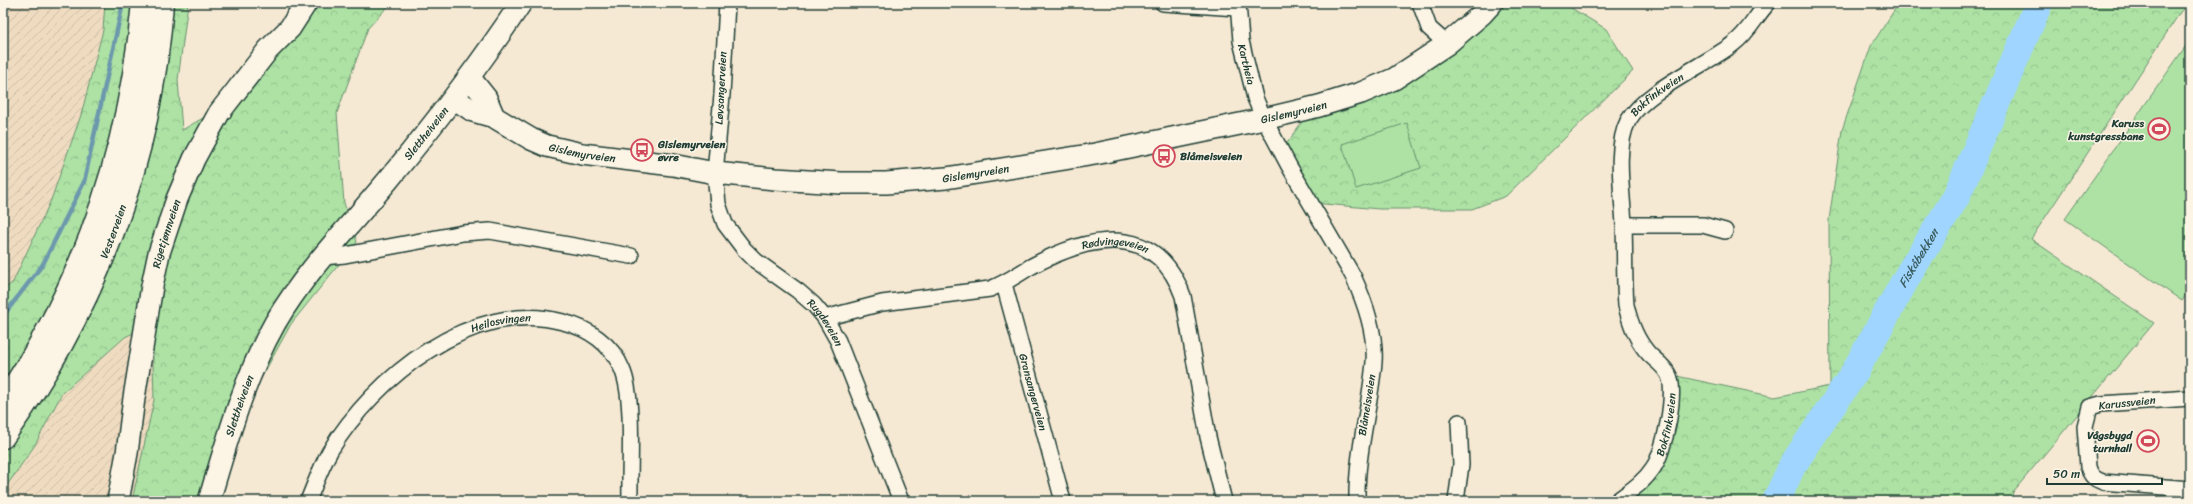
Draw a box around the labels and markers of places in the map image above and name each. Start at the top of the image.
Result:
place label: Karuss kunstgressbane [2067,114,2144,146]
sports icon: Karuss kunstgressbane [2146,116,2172,142]
place label: Gislemyrveien øvre [657,135,726,167]
bus stop icon: Gislemyrveien øvre [629,137,655,163]
bus stop icon: Blåmeisveien [1151,143,1177,169]
place label: Blåmeisveien [1180,147,1242,166]
place label: Vågsbygd turnhall [2087,426,2133,458]
sports icon: Vågsbygd turnhall [2135,428,2161,454]

